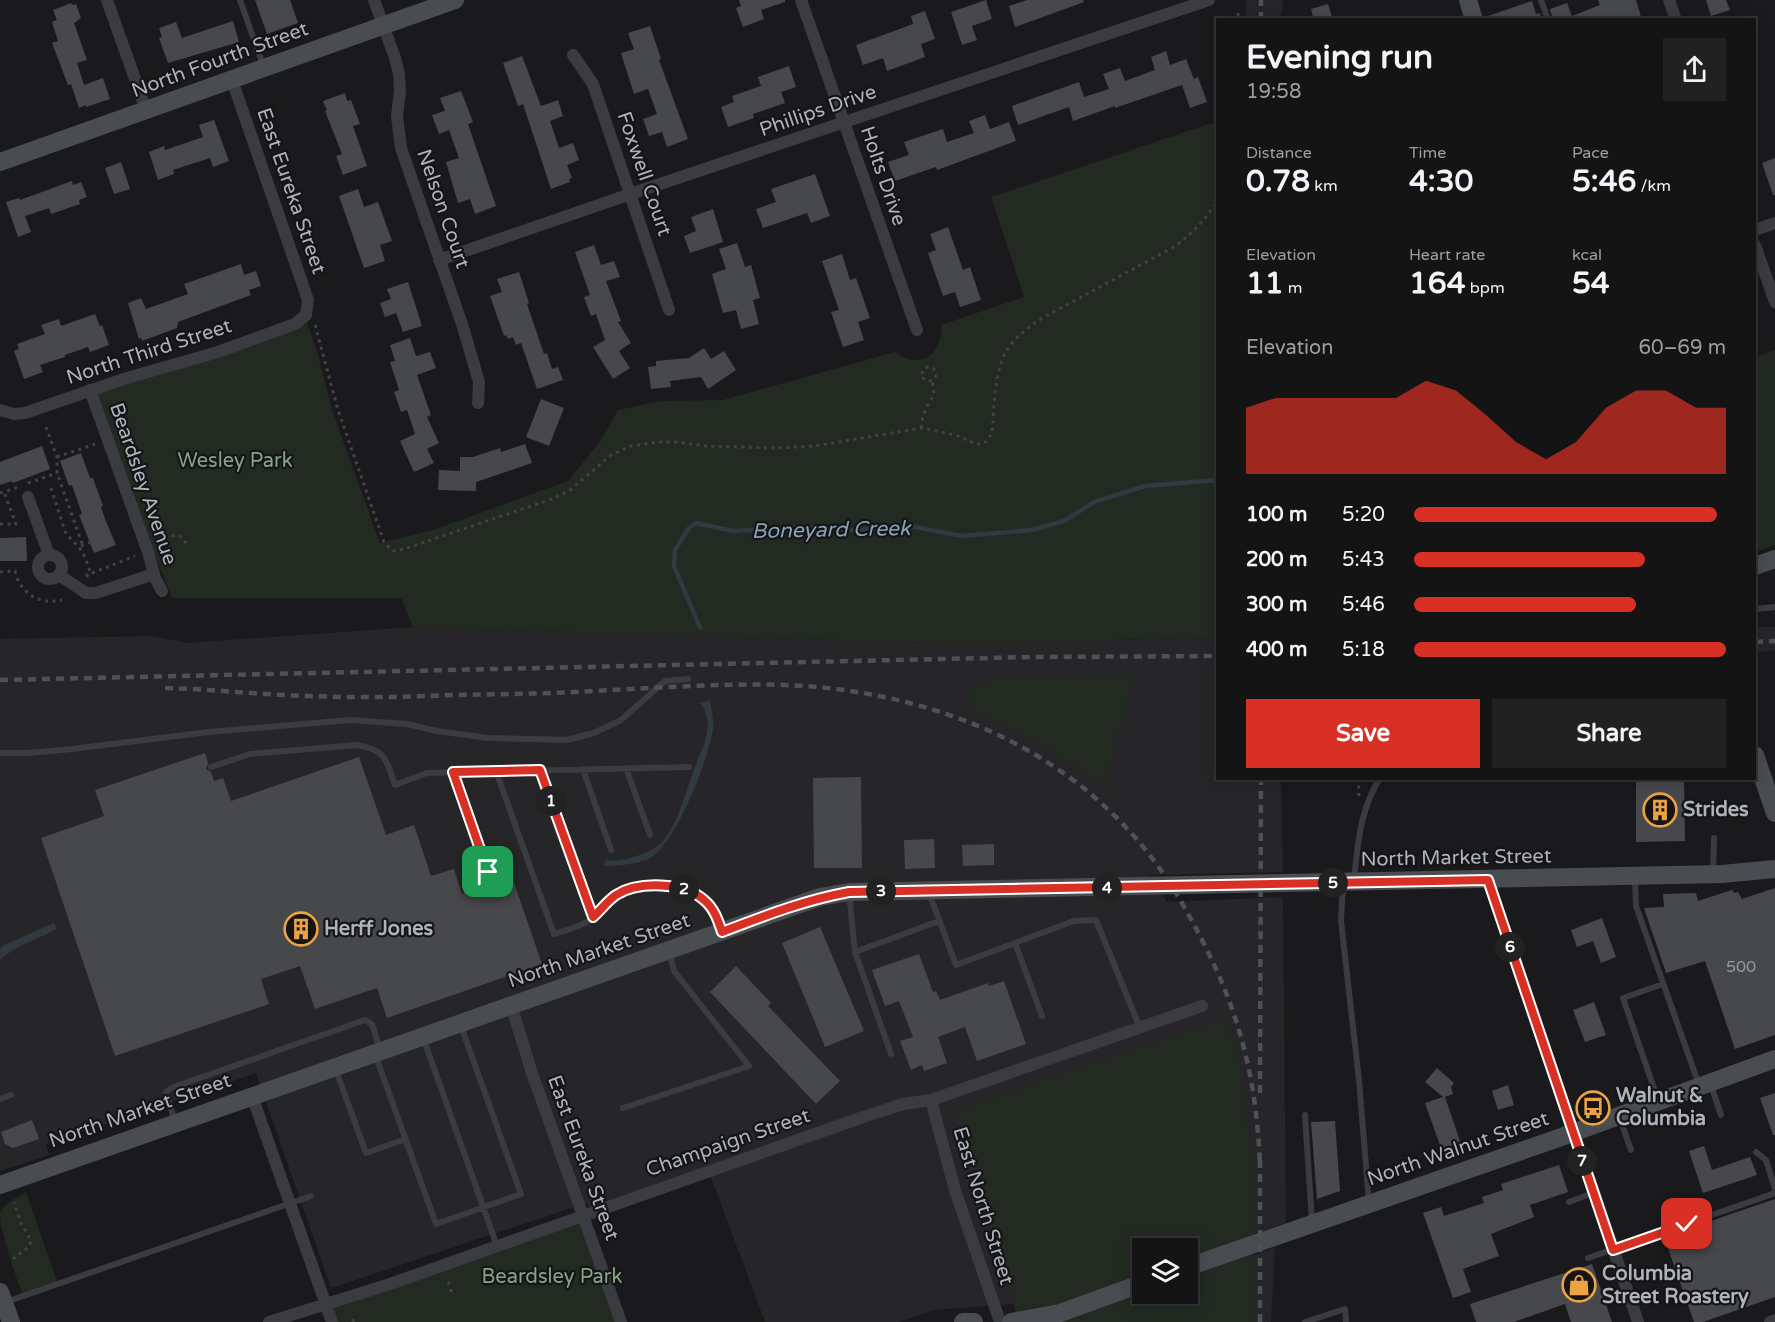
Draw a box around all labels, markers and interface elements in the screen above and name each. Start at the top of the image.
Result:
street label: North Fourth Street [128,17,312,103]
text: Evening run [1246,38,1433,77]
button: share [1663,38,1726,101]
street label: Phillips Drive [756,80,880,142]
text: 19:58 [1246,80,1301,104]
street label: East Eureka Street [251,105,331,277]
street label: Foxwell Court [612,109,677,240]
street label: Holts Drive [855,123,911,229]
text: Distance [1246,143,1312,163]
text: Time [1409,143,1446,163]
text: Pace [1572,143,1609,163]
street label: Nelson Court [411,146,475,272]
text: 0.78 [1246,163,1310,200]
text: 4:30 [1409,163,1473,200]
text: 5:46 [1572,163,1636,200]
text: km [1310,176,1338,196]
text: /km [1636,176,1671,196]
text: Elevation [1246,245,1316,265]
text: Heart rate [1409,245,1485,265]
text: kcal [1572,245,1602,265]
text: 11 [1246,265,1284,302]
text: 164 [1409,265,1466,302]
text: 54 [1572,265,1610,302]
text: m [1284,278,1303,298]
text: bpm [1466,278,1505,298]
street label: North Third Street [63,314,235,390]
text: Elevation [1246,336,1333,360]
text: 60–69 m [1639,336,1726,360]
street label: Beardsley Avenue [104,400,182,568]
park label: Wesley Park [177,449,293,473]
text: 100 m [1246,503,1307,527]
text: 5:20 [1342,503,1385,527]
water label: Boneyard Creek [752,516,912,544]
text: 200 m [1246,548,1307,572]
text: 5:43 [1342,548,1385,572]
text: 300 m [1246,593,1307,617]
text: 5:46 [1342,593,1385,617]
text: 400 m [1246,638,1307,662]
text: 5:18 [1342,638,1385,662]
button: Save [1246,699,1480,768]
button: Share [1492,699,1726,768]
pin: 1 [536,786,566,816]
text: 1 [546,791,556,811]
building icon: Strides [1642,792,1678,828]
place label: Strides [1683,798,1749,822]
street label: North Market Street [1360,844,1552,872]
pin [462,846,513,897]
icon: arrive [471,855,504,888]
pin: 5 [1318,868,1348,898]
pin: 4 [1092,873,1122,903]
text: 5 [1328,873,1338,893]
pin: 2 [669,874,699,904]
pin: 3 [866,876,896,906]
text: 4 [1102,878,1112,898]
text: 2 [679,879,689,899]
text: 3 [876,881,886,901]
street label: North Market Street [505,908,693,993]
building icon: Herff Jones [283,911,319,947]
place label: Herff Jones [324,917,433,941]
pin: 6 [1495,932,1525,962]
text: 6 [1505,937,1515,957]
house number: 500 [1726,957,1756,977]
street label: North Market Street [46,1068,234,1153]
street label: East Eureka Street [542,1072,624,1244]
place label: Walnut & Columbia [1616,1084,1706,1131]
bus stop icon: Walnut & Columbia [1575,1090,1611,1126]
street label: Champaign Street [643,1104,813,1182]
street label: North Walnut Street [1364,1107,1552,1191]
street label: East North Street [948,1124,1019,1288]
pin: 7 [1567,1146,1597,1176]
text: 7 [1577,1151,1587,1171]
pin [1661,1198,1712,1249]
icon: check [1670,1207,1703,1240]
map controls [1132,1238,1198,1304]
button: layers [1132,1238,1198,1304]
place label: Columbia Street Roastery [1602,1262,1749,1309]
park label: Beardsley Park [482,1265,622,1289]
shop icon: Columbia Street Roastery [1561,1267,1597,1303]

